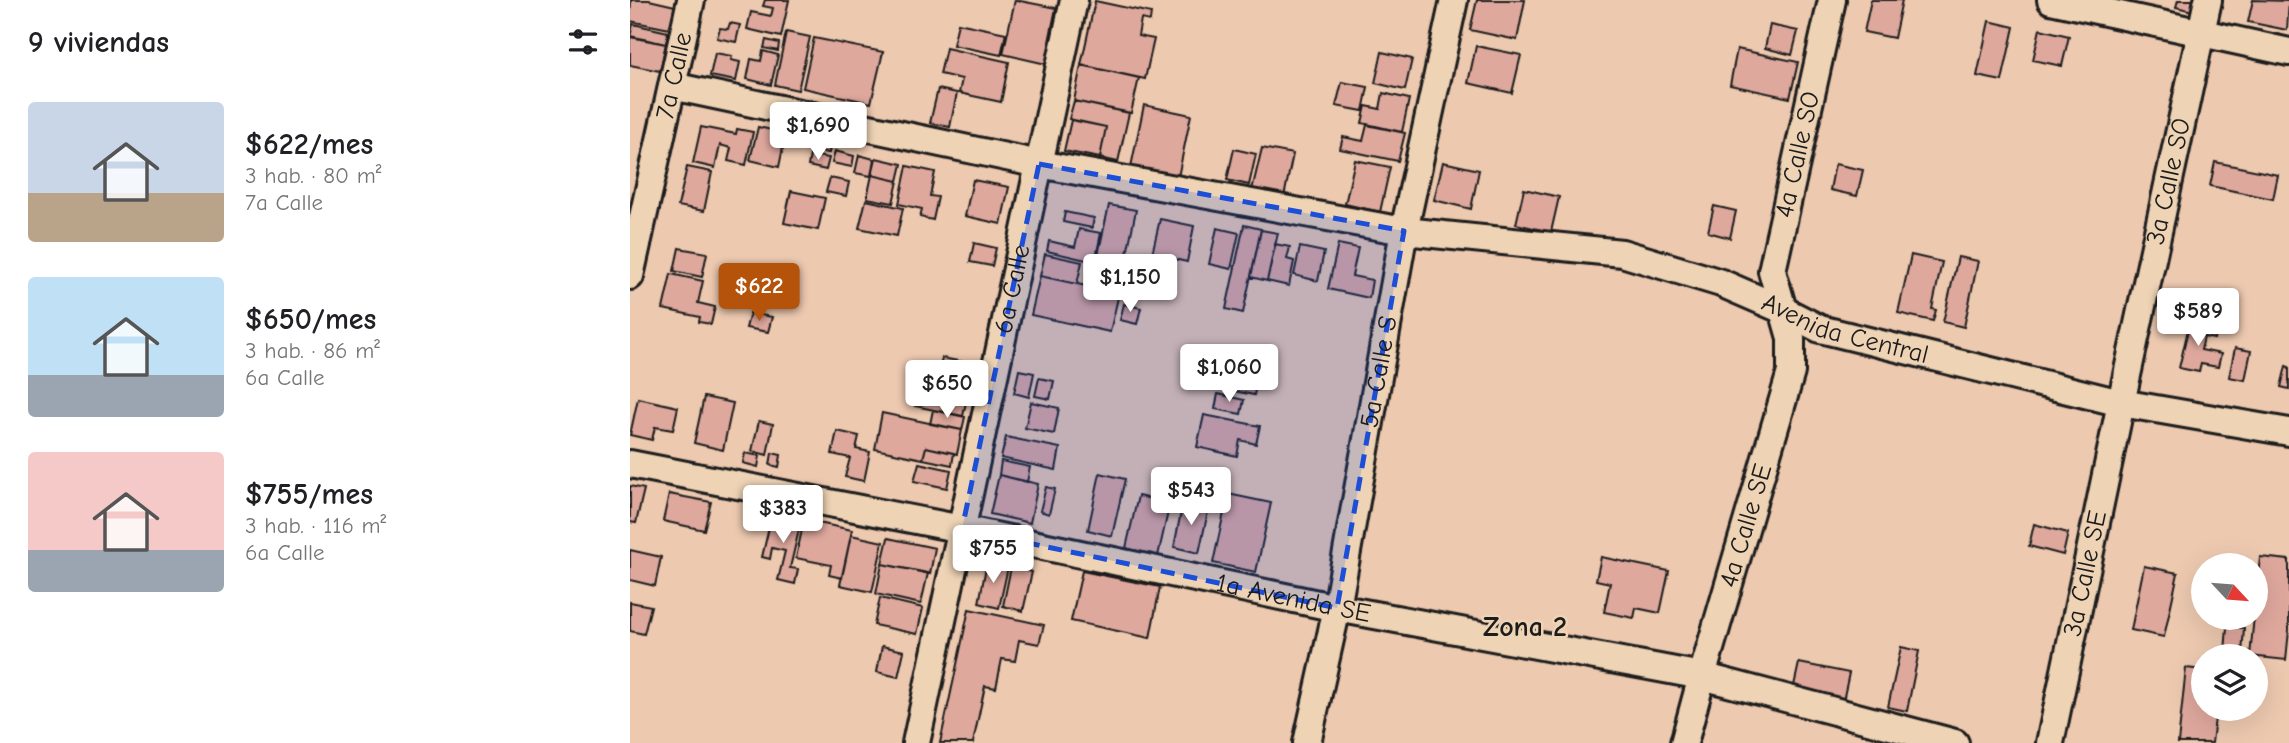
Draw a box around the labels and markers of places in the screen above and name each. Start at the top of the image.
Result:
pin: $1,690 [761,102,875,162]
pin: $1,150 [1073,254,1187,314]
pin: $622 [718,264,800,323]
pin: $589 [2157,288,2239,348]
pin: $1,060 [1172,344,1286,404]
pin: $650 [906,360,988,420]
pin: $543 [1150,468,1232,527]
pin: $383 [742,486,824,545]
pin: $755 [952,526,1034,585]

